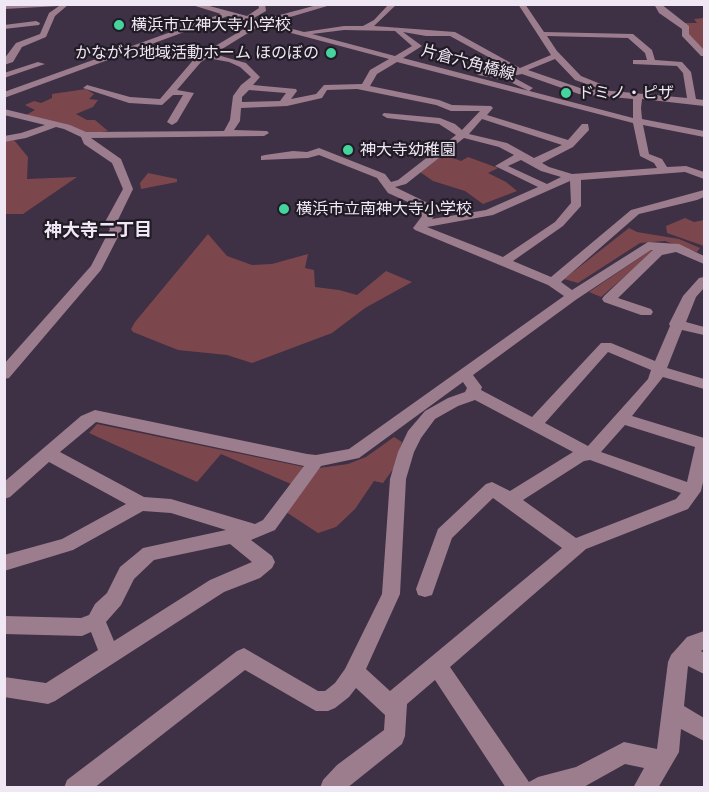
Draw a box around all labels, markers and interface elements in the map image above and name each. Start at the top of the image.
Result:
place label: 横浜市立神大寺小学校 [131,15,291,35]
marker: 横浜市立神大寺小学校 [112,18,126,32]
street label: 片倉六角橋線 [419,41,517,85]
place label: かながわ地域活動ホーム ほのぼの [75,43,319,63]
marker: かながわ地域活動ホーム ほのぼの [324,46,338,60]
place label: ドミノ・ピザ [578,83,674,103]
marker: ドミノ・ピザ [559,86,573,100]
place label: 神大寺幼稚園 [360,140,456,160]
marker: 神大寺幼稚園 [341,143,355,157]
place label: 横浜市立南神大寺小学校 [296,199,472,219]
marker: 横浜市立南神大寺小学校 [277,202,291,216]
district label: 神大寺二丁目 [44,220,152,242]

